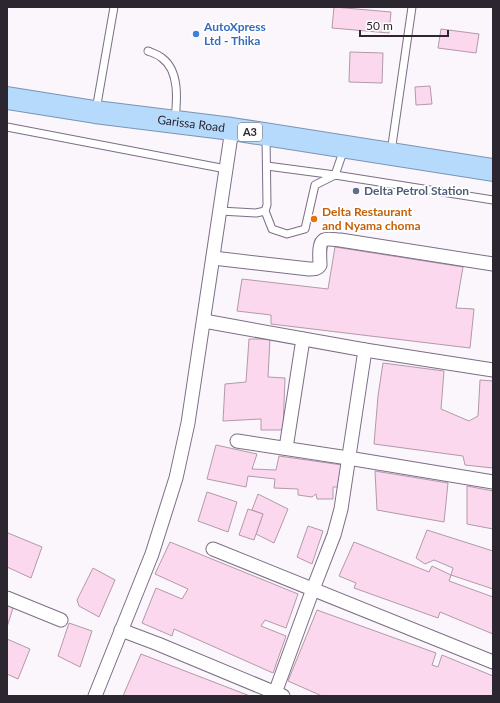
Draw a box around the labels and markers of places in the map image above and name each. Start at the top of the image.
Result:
place label: AutoXpress Ltd - Thika [203,19,266,48]
marker: AutoXpress Ltd - Thika [191,29,201,39]
place label: Delta Petrol Station [364,183,469,198]
marker: Delta Petrol Station [351,186,361,196]
place label: Delta Restaurant and Nyama choma [322,204,421,233]
marker: Delta Restaurant and Nyama choma [309,214,319,224]

